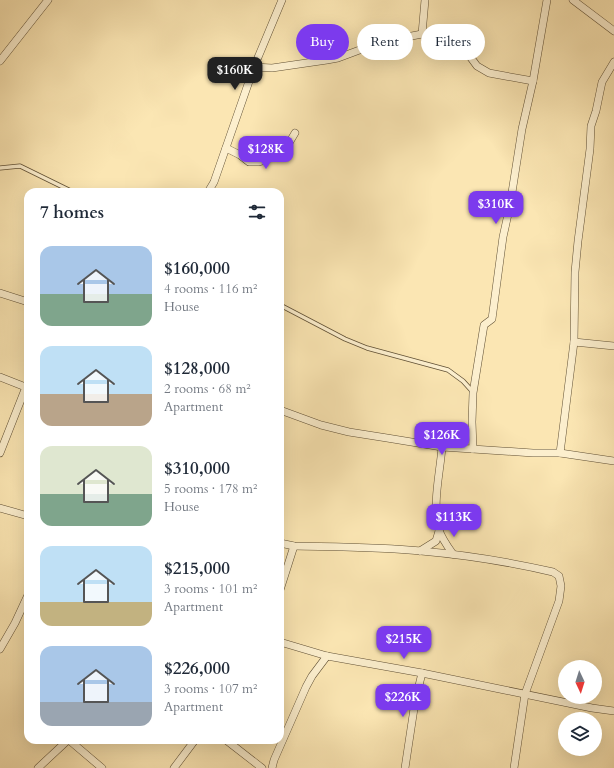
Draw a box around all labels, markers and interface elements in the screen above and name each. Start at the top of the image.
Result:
chip: Buy [296,24,349,60]
chip: Rent [357,24,413,60]
chip: Filters [421,24,485,60]
pin: $160K [207,57,263,91]
text: $160K [216,61,254,79]
pin: $128K [238,136,294,170]
text: $128K [247,140,285,158]
pin: $310K [468,191,524,225]
text: $310K [477,195,515,213]
text: 7 homes [40,201,104,224]
icon: filters [246,201,268,223]
text: $160,000 [164,257,230,280]
icon: home [72,262,120,310]
text: 4 rooms · 116 m² [164,280,257,298]
text: House [164,298,199,316]
text: $128,000 [164,357,230,380]
icon: home [72,362,120,410]
text: 2 rooms · 68 m² [164,380,251,398]
text: Apartment [164,398,223,416]
pin: $126K [414,422,470,456]
text: $126K [423,426,461,444]
text: $310,000 [164,457,230,480]
icon: home [72,462,120,510]
text: 5 rooms · 178 m² [164,480,257,498]
text: House [164,498,199,516]
pin: $113K [426,504,482,538]
text: $113K [435,508,473,526]
text: $215,000 [164,557,230,580]
icon: home [72,562,120,610]
text: 3 rooms · 101 m² [164,580,257,598]
text: Apartment [164,598,223,616]
pin: $215K [376,626,432,660]
text: $215K [385,630,423,648]
text: $226,000 [164,657,230,680]
north arrow [558,660,602,704]
map controls [558,660,602,756]
icon: home [72,662,120,710]
text: 3 rooms · 107 m² [164,680,257,698]
pin: $226K [375,684,431,718]
text: $226K [384,688,422,706]
text: Apartment [164,698,223,716]
button: layers [558,712,602,756]

